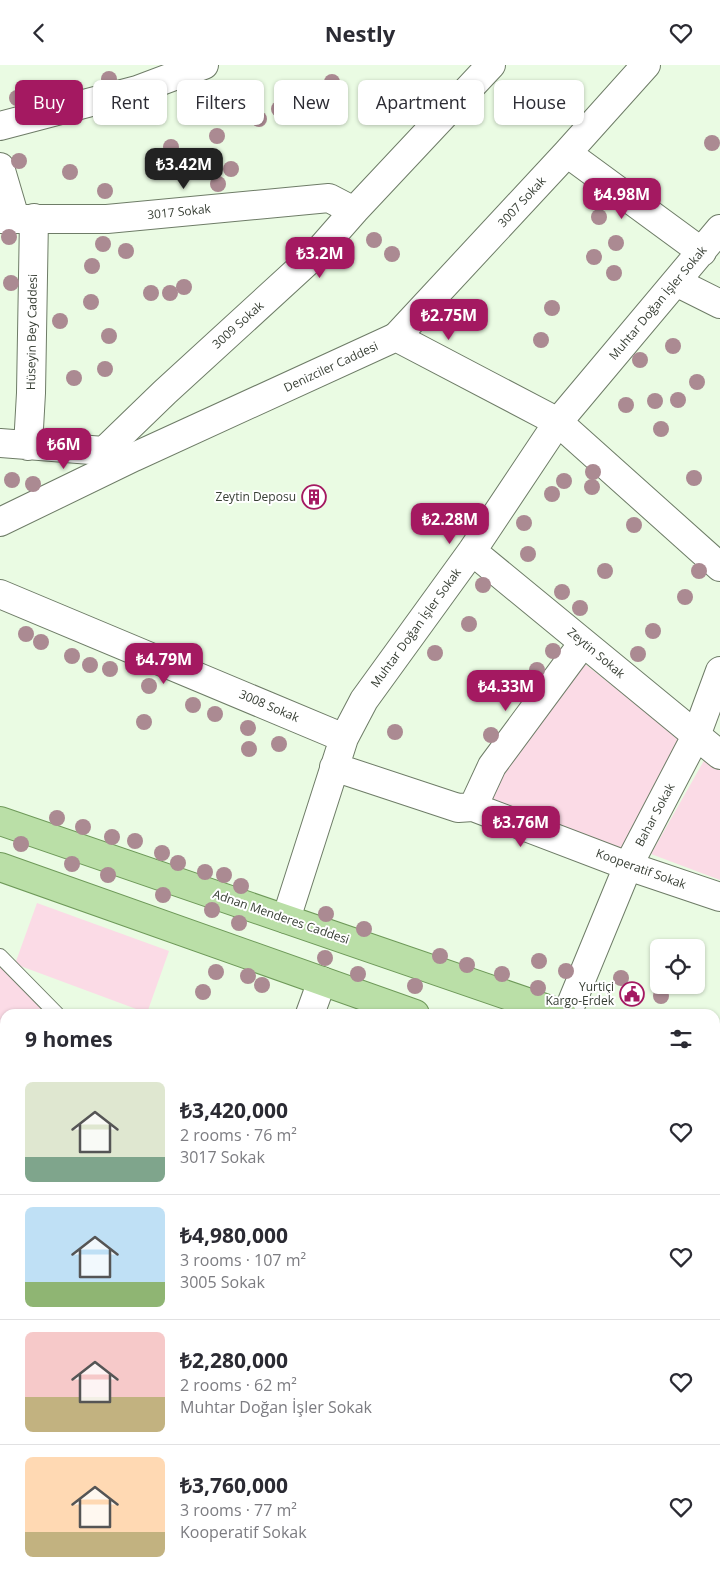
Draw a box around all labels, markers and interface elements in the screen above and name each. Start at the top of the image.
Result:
text: Nestly [325,18,395,48]
icon: back [25,19,53,47]
icon: heart [667,19,695,47]
chip: Buy [15,80,83,125]
chip: Rent [93,80,167,125]
chip: Filters [177,80,264,125]
chip: New [274,80,348,125]
chip: Apartment [358,80,484,125]
chip: House [494,80,584,125]
pin: ₺3.42M [143,147,225,190]
text: ₺3.42M [156,153,212,175]
street label: 3007 Sokak [494,172,550,231]
pin: ₺4.98M [581,177,663,220]
text: ₺4.98M [594,183,650,205]
street label: 3017 Sokak [146,200,212,223]
pin: ₺3.2M [285,237,355,279]
text: ₺3.2M [296,242,344,264]
street label: Muhtar Doğan İşler Sokak [605,242,711,363]
street label: Hüseyin Bey Caddesi [22,274,41,390]
street label: 3009 Sokak [208,297,268,352]
pin: ₺2.75M [408,299,490,341]
text: ₺2.75M [421,304,477,326]
street label: Denizciler Caddesi [281,337,381,396]
pin: ₺6M [40,427,88,470]
text: ₺6M [47,433,81,455]
building icon: Zeytin Deposu [301,484,327,510]
place label: Zeytin Deposu [216,488,296,505]
pin: ₺2.28M [409,503,491,545]
text: ₺2.28M [422,508,478,530]
street label: Muhtar Doğan İşler Sokak [366,564,465,691]
street label: Zeytin Sokak [564,623,629,682]
pin: ₺4.79M [123,643,205,685]
text: ₺4.79M [136,648,192,670]
pin: ₺4.33M [465,669,547,712]
text: ₺4.33M [478,675,534,697]
street label: 3008 Sokak [237,685,302,726]
street label: Bahar Sokak [631,779,679,849]
pin: ₺3.76M [480,805,562,848]
text: ₺3.76M [493,811,549,833]
street label: Kooperatif Sokak [594,844,689,893]
street label: Adnan Menderes Caddesi [211,885,352,948]
map controls [650,939,705,994]
button: locate [650,939,705,994]
place label: Yurtiçi Kargo-Erdek [546,978,615,1009]
public building icon: Yurtiçi Kargo-Erdek [619,981,645,1007]
text: 9 homes [25,1025,113,1053]
icon: filters [667,1025,695,1053]
text: ₺3,420,000 [180,1096,288,1124]
icon: home [65,1102,125,1162]
icon: heart [667,1118,695,1146]
text: 2 rooms · 76 m² [180,1124,297,1146]
text: 3017 Sokak [180,1146,265,1168]
text: ₺4,980,000 [180,1221,288,1249]
icon: home [65,1227,125,1287]
icon: heart [667,1243,695,1271]
text: 3 rooms · 107 m² [180,1249,306,1271]
text: 3005 Sokak [180,1271,265,1293]
text: ₺2,280,000 [180,1346,288,1374]
icon: home [65,1352,125,1412]
icon: heart [667,1368,695,1396]
text: 2 rooms · 62 m² [180,1374,297,1396]
text: Muhtar Doğan İşler Sokak [180,1396,372,1418]
text: ₺3,760,000 [180,1471,288,1499]
icon: home [65,1477,125,1537]
icon: heart [667,1493,695,1521]
text: 3 rooms · 77 m² [180,1499,297,1521]
text: Kooperatif Sokak [180,1521,307,1543]

